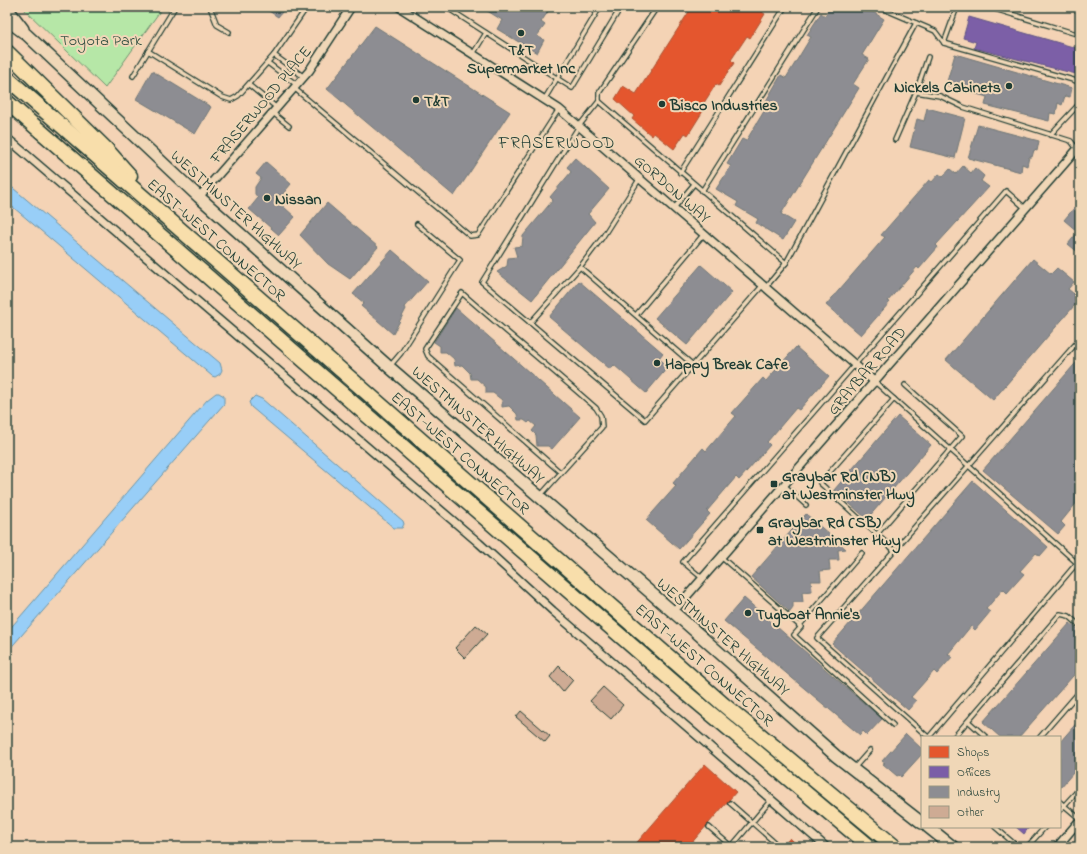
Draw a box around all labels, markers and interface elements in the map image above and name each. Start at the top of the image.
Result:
marker: T&T Supermarket Inc [516,28,526,38]
park label: Toyota Park [60,29,143,53]
place label: T&T Supermarket Inc [467,39,576,81]
street label: FRASERWOOD PLACE [204,41,318,170]
place label: Nickels Cabinets [894,76,1001,100]
marker: Nickels Cabinets [1004,81,1014,91]
place label: T&T [424,90,450,114]
place label: Bisco Industries [669,94,778,118]
marker: T&T [411,95,421,105]
marker: Bisco Industries [657,99,667,109]
district label: FRASERWOOD [497,131,616,156]
street label: WESTMINSTER HIGHWAY [165,145,307,277]
street label: GORDON WAY [628,149,716,230]
street label: EAST-WEST CONNECTOR [141,173,290,308]
place label: Nissan [275,188,322,212]
marker: Nissan [262,193,272,203]
street label: GRAYBAR ROAD [822,322,913,421]
place label: Happy Break Cafe [665,353,789,378]
marker: Happy Break Cafe [652,358,662,368]
street label: WESTMINSTER HIGHWAY [406,361,550,491]
street label: EAST-WEST CONNECTOR [385,386,534,521]
place label: Graybar Rd (NB) at Westminster Hwy [782,465,915,508]
marker: Graybar Rd (NB) at Westminster Hwy [769,479,779,489]
place label: Graybar Rd (SB) at Westminster Hwy [768,511,901,554]
marker: Graybar Rd (SB) at Westminster Hwy [755,525,765,535]
street label: WESTMINSTER HIGHWAY [651,573,795,703]
street label: EAST-WEST CONNECTOR [629,598,778,733]
place label: Tugboat Annie's [756,603,860,628]
marker: Tugboat Annie's [743,608,753,618]
legend [921,736,1061,828]
text: Shops [957,744,989,762]
text: Offices [957,764,991,782]
text: Industry [957,784,1000,803]
text: Other [957,804,984,822]

